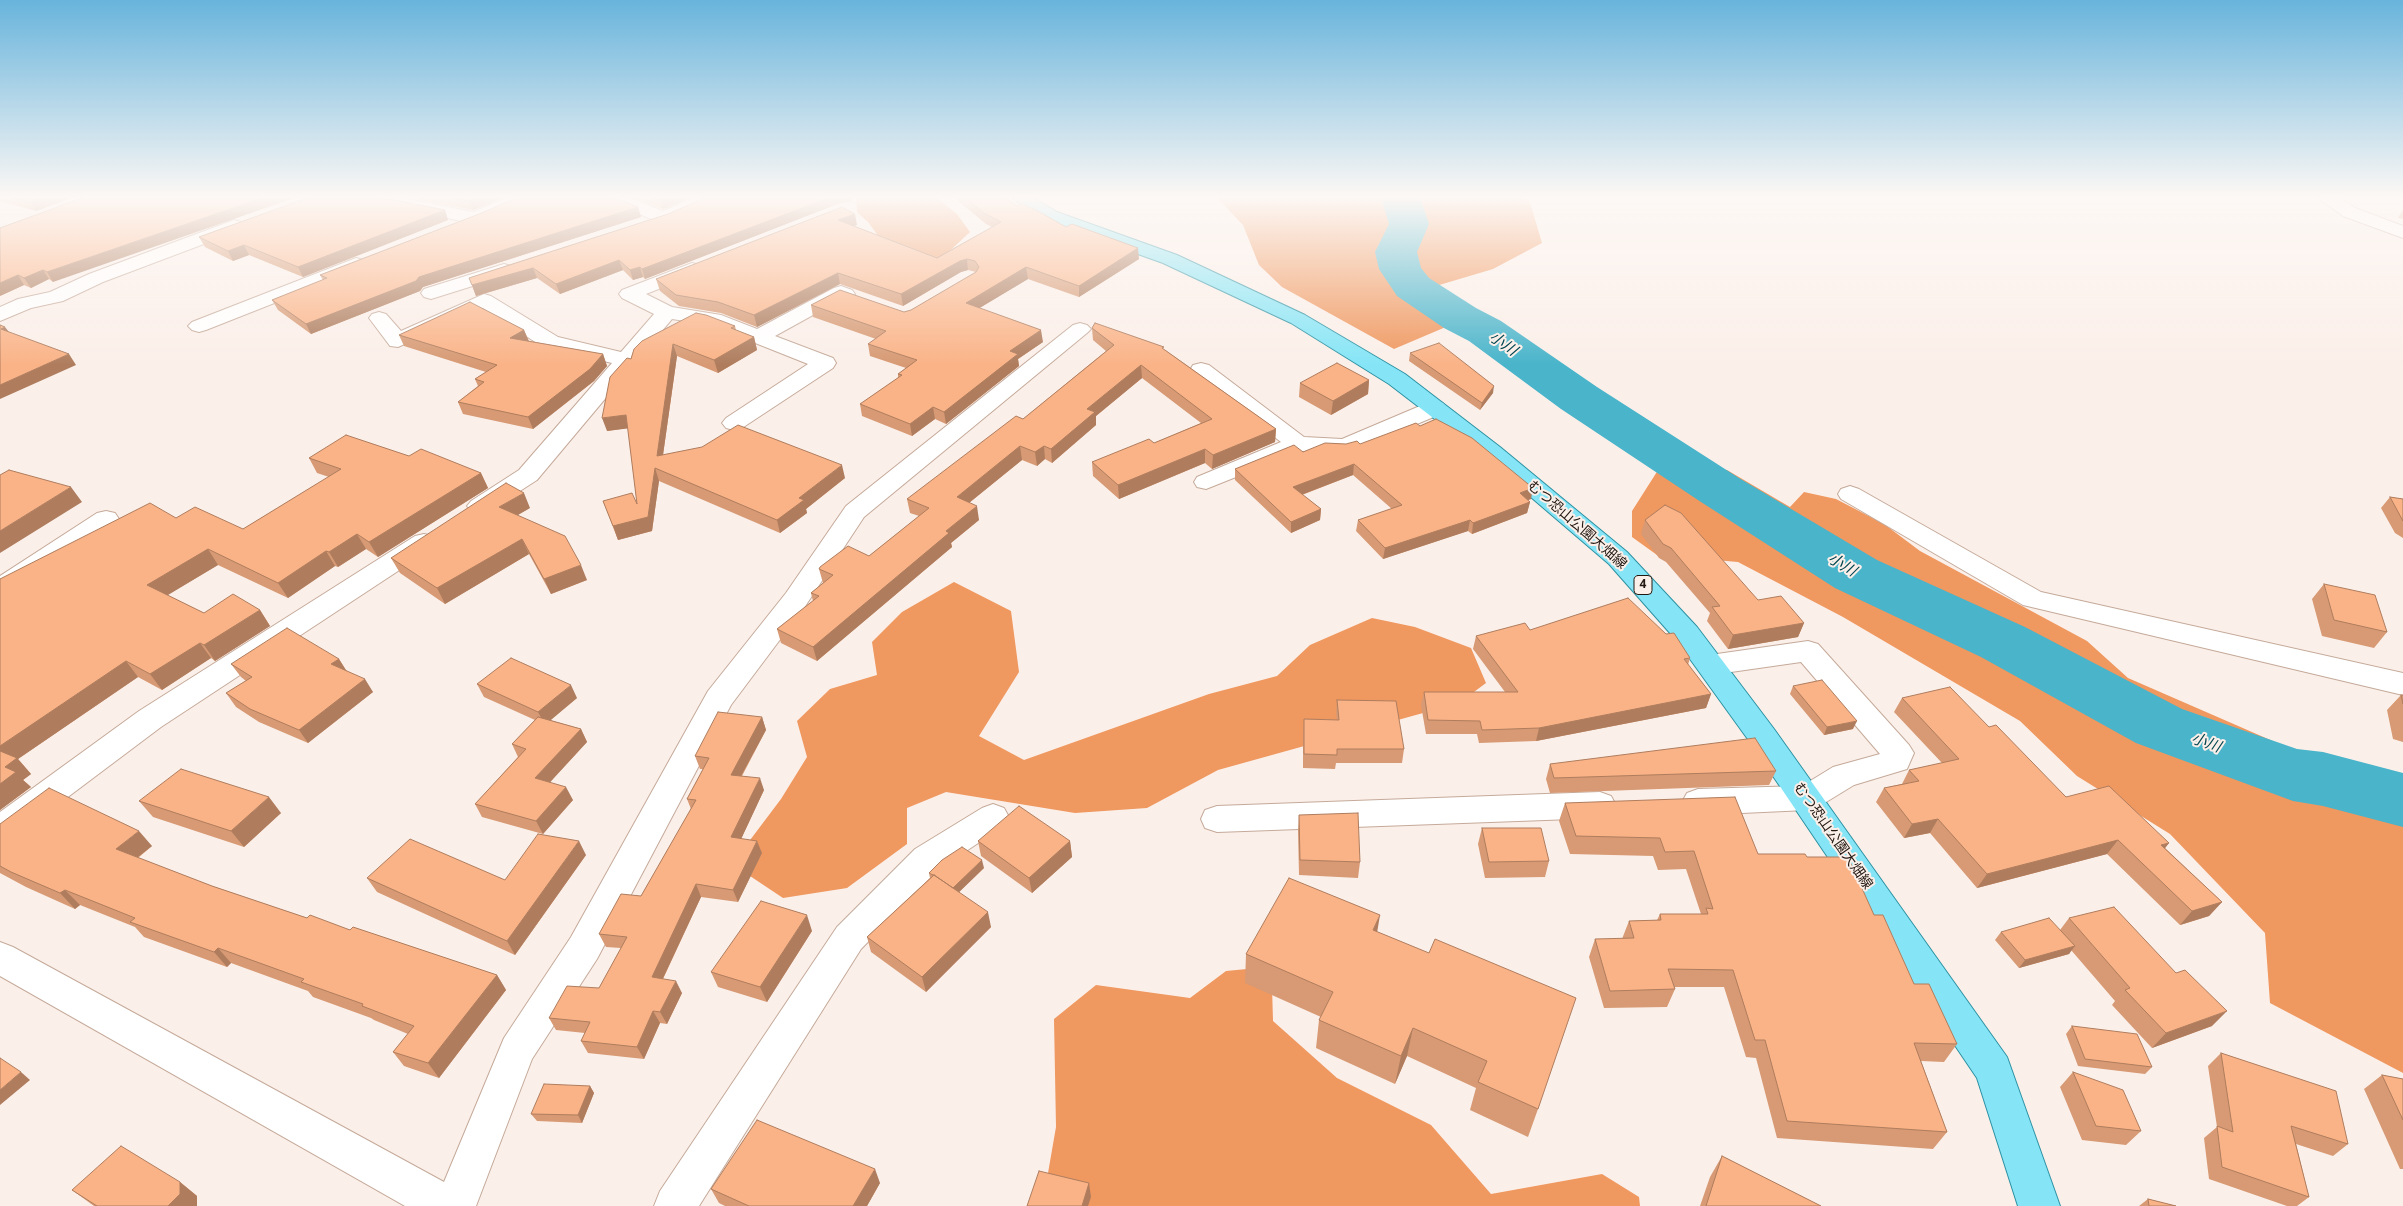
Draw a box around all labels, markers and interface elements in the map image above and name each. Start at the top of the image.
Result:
water label: 小川 [1486,328,1520,360]
street label: むつ恐山公園大畑線 [1524,477,1630,573]
water label: 小川 [1825,550,1859,580]
road number: 4 [1634,576,1652,594]
water label: 小川 [2189,729,2223,757]
street label: むつ恐山公園大畑線 [1790,780,1876,892]

